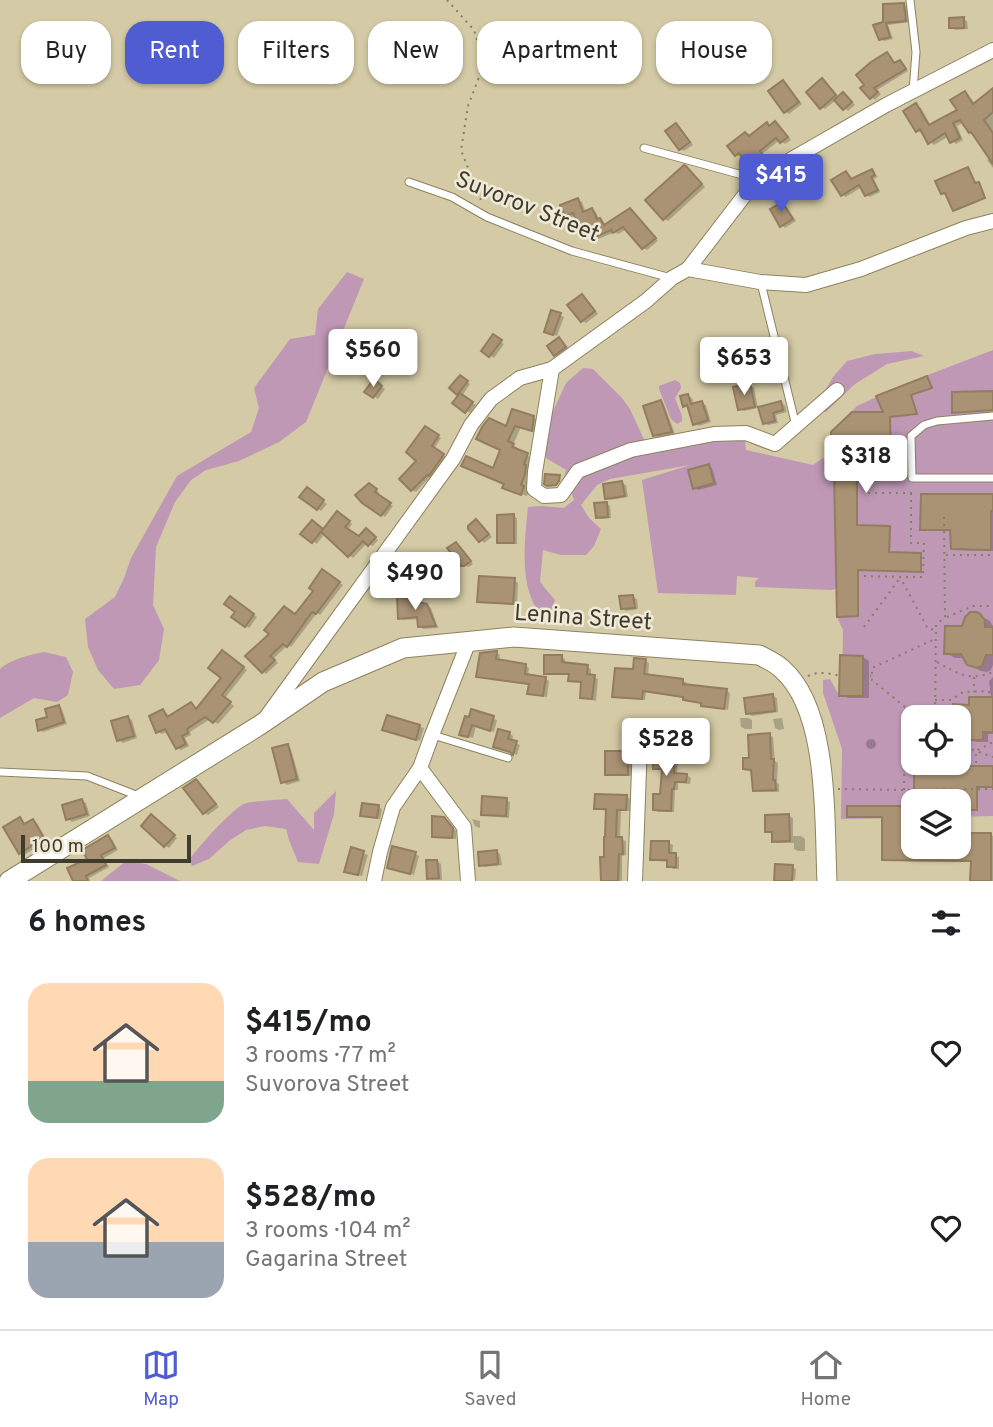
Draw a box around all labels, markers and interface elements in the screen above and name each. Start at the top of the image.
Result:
chip: Buy [21,21,111,84]
chip: Rent [125,21,224,84]
chip: Filters [238,21,354,84]
chip: New [368,21,463,84]
chip: Apartment [477,21,642,84]
chip: House [656,21,772,84]
pin: $415 [740,154,822,214]
text: $415 [755,162,807,191]
street label: Suvorov Street [451,166,603,250]
pin: $560 [332,330,414,389]
text: $560 [344,337,402,366]
pin: $653 [703,338,785,397]
text: $653 [716,345,772,374]
pin: $318 [825,435,907,495]
text: $318 [840,443,892,472]
pin: $490 [374,552,456,612]
text: $490 [386,560,444,589]
street label: Lenina Street [513,600,653,638]
map controls [901,705,971,859]
button: locate [901,705,971,775]
pin: $528 [625,718,707,778]
text: $528 [638,726,694,755]
button: layers [901,789,971,859]
scale bar [21,832,191,864]
text: 100 m [32,835,84,859]
icon: filters [927,904,965,942]
text: 6 homes [28,905,146,942]
text: $415/mo [245,1005,372,1042]
icon: home [84,1011,168,1095]
icon: heart [927,1034,965,1072]
text: 3 rooms · 77 m² [245,1042,396,1071]
text: Suvorova Street [245,1071,410,1100]
text: $528/mo [245,1180,376,1217]
icon: home [84,1186,168,1270]
icon: heart [927,1209,965,1247]
text: 3 rooms · 104 m² [245,1217,410,1246]
text: Gagarina Street [245,1246,407,1275]
tab: Map [142,1346,180,1412]
tab: Saved [464,1346,516,1412]
tab: Home [800,1346,851,1412]

